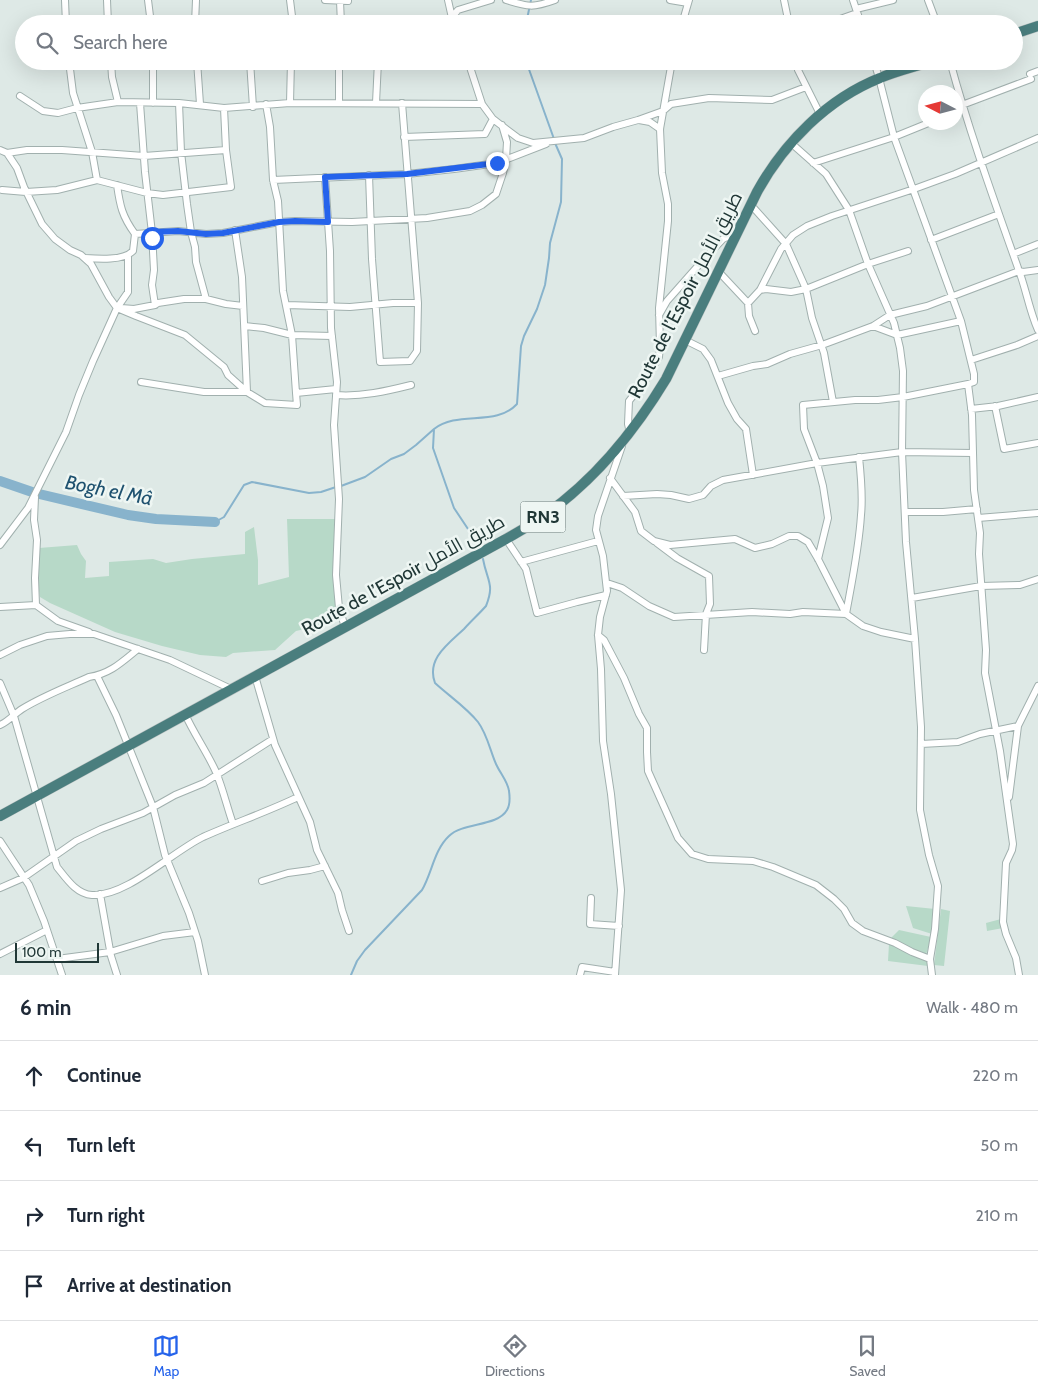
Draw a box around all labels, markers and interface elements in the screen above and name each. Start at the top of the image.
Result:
search box [15,15,1023,70]
icon: search [33,29,61,57]
text: Search here [73,31,167,54]
north arrow [918,85,963,130]
route end [486,152,509,175]
street label: Route de l’Espoir طريق الأمل [623,188,748,402]
route start [141,227,164,250]
water label: Bogh el Mâ [63,470,155,510]
road number: RN3 [520,502,566,532]
street label: Route de l’Espoir طريق الأمل [298,510,509,641]
scale bar [15,940,99,963]
text: 100 m [22,943,62,961]
text: 6 min [20,995,71,1020]
text: Walk · 480 m [926,998,1018,1017]
icon: ahead [20,1062,48,1090]
text: Continue [67,1064,141,1087]
text: 220 m [972,1066,1018,1085]
icon: left [20,1132,48,1160]
text: Turn left [67,1134,135,1157]
text: 50 m [981,1136,1018,1155]
icon: right [20,1202,48,1230]
text: Turn right [67,1204,145,1227]
text: 210 m [976,1206,1018,1225]
icon: arrive [20,1272,48,1300]
text: Arrive at destination [67,1274,231,1297]
tab: Map [152,1332,180,1380]
tab: Directions [485,1332,545,1380]
tab: Saved [849,1332,886,1380]

